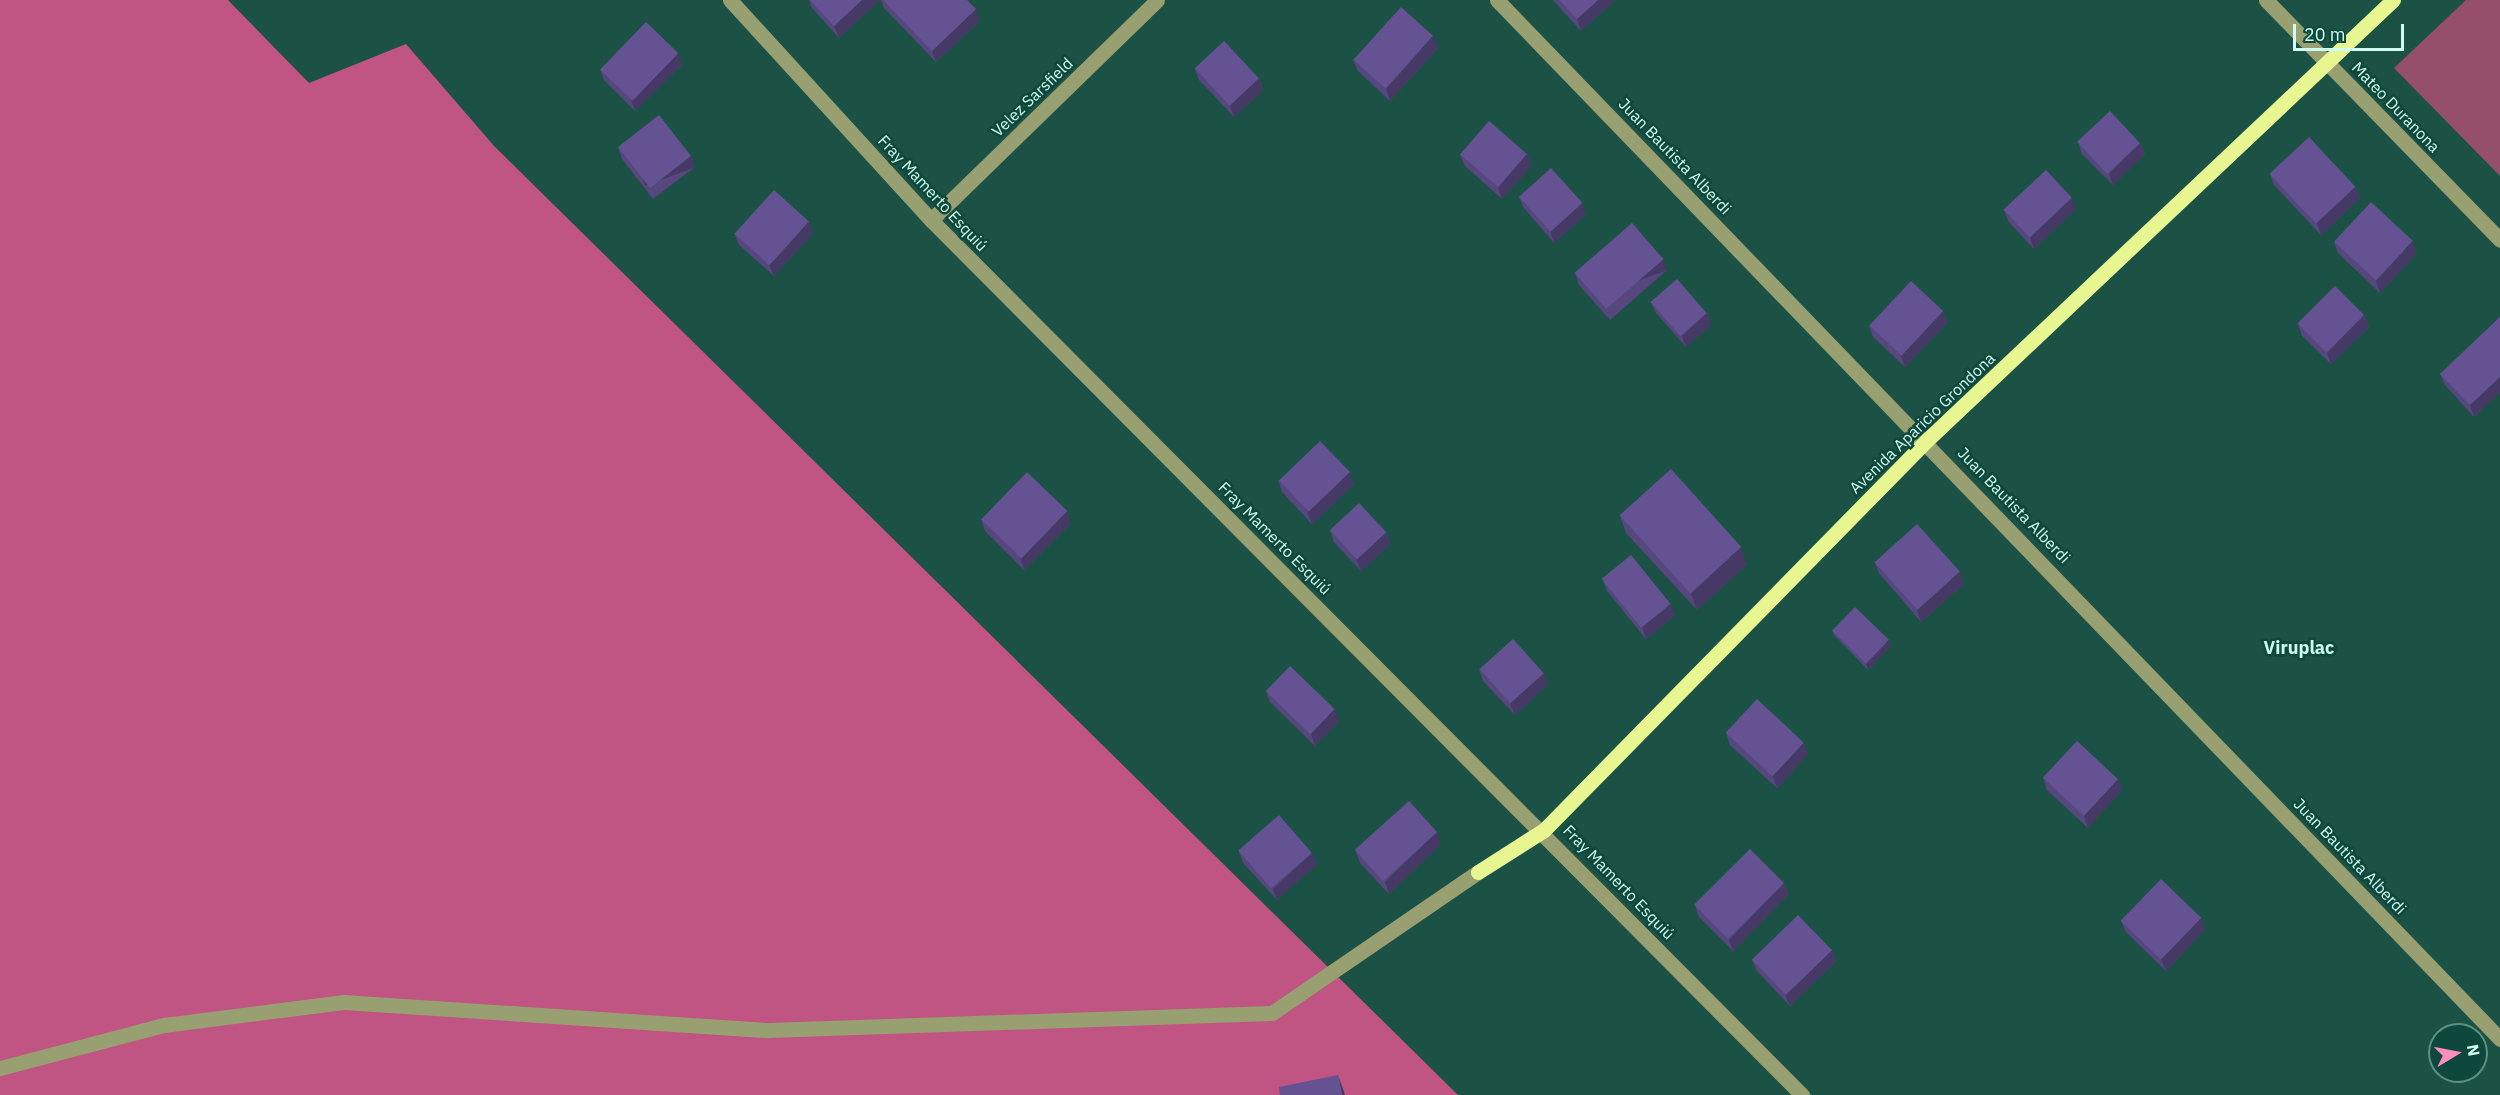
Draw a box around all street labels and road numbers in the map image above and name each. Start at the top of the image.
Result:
street label: Velez Sarsfield [987,54,1077,140]
street label: Mateo Duranona [2348,58,2444,156]
street label: Juan Bautista Alberdi [1615,94,1735,218]
street label: Fray Mamerto Esquiú [874,131,992,255]
street label: Avenida Aparicio Grondona [1845,348,1999,498]
street label: Juan Bautista Alberdi [1954,443,2074,567]
street label: Fray Mamerto Esquiú [1215,478,1335,598]
street label: Juan Bautista Alberdi [2290,794,2410,918]
street label: Fray Mamerto Esquiú [1559,821,1679,943]

